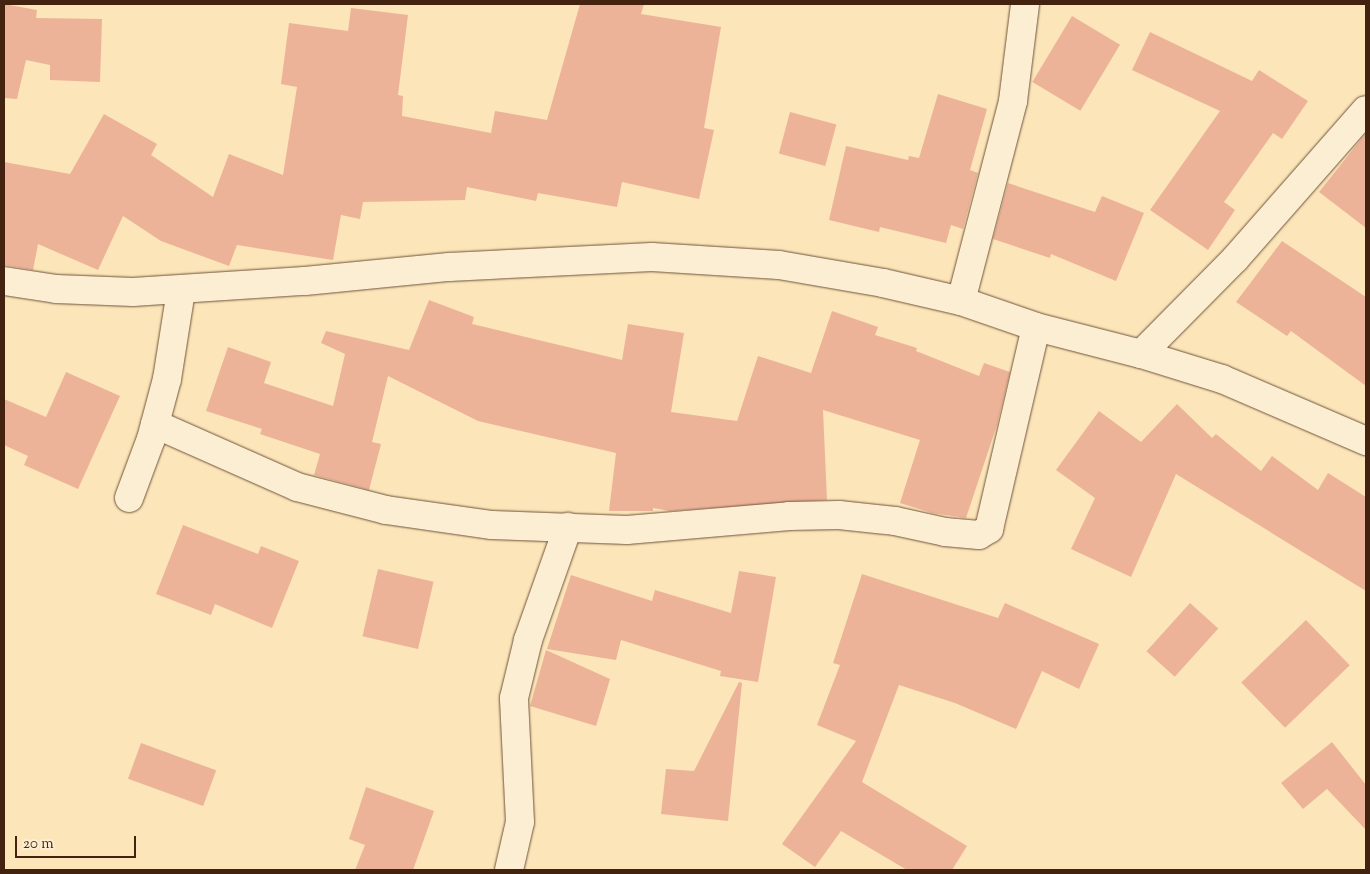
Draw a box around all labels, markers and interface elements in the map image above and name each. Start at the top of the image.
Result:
scale bar [18,826,139,858]
text: 20 m [23,834,54,855]

